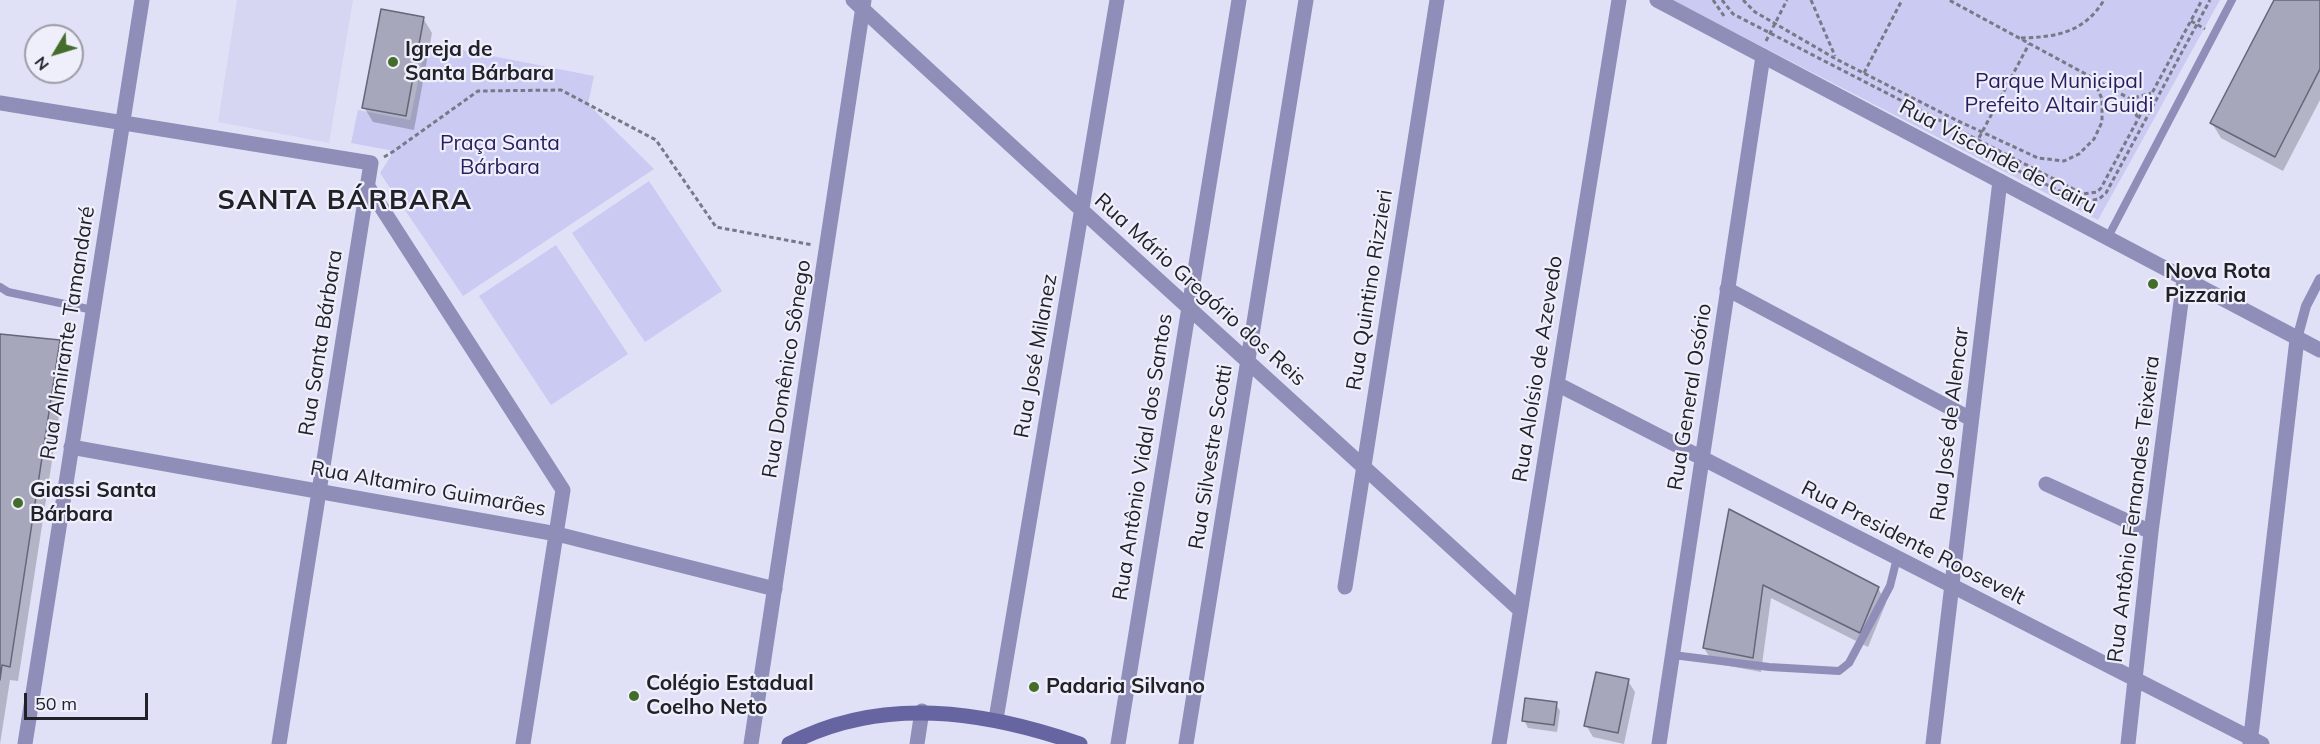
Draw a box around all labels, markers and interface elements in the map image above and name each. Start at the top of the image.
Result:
north arrow [24,24,84,84]
place label: Igreja de Santa Bárbara [405,37,554,87]
text: N [30,53,53,75]
marker: Igreja de Santa Bárbara [386,55,400,69]
park label: Parque Municipal Prefeito Altair Guidi [1965,69,2153,119]
street label: Rua Visconde de Cairu [1895,94,2101,220]
park label: Praça Santa Bárbara [440,131,560,181]
district label: SANTA BÁRBARA [218,185,472,217]
street label: Rua Mário Gregório dos Reis [1089,188,1311,392]
street label: Rua Quintino Rizzieri [1342,188,1398,392]
street label: Rua Almirante Tamandaré [36,204,100,462]
street label: Rua Santa Bárbara [294,248,348,438]
street label: Rua Aloísio de Azevedo [1508,254,1568,484]
street label: Rua Domênico Sônego [757,258,817,480]
place label: Nova Rota Pizzaria [2165,259,2271,309]
street label: Rua José Milanez [1009,272,1063,440]
marker: Nova Rota Pizzaria [2146,277,2160,291]
street label: Rua General Osório [1663,302,1717,492]
street label: Rua Antônio Vidal dos Santos [1108,312,1178,602]
street label: Rua José de Alencar [1926,326,1974,522]
street label: Rua Antônio Fernandes Teixeira [2103,354,2165,664]
street label: Rua Silvestre Scotti [1184,363,1238,551]
street label: Rua Altamiro Guimarães [308,456,548,522]
street label: Rua Presidente Roosevelt [1797,476,2029,610]
place label: Giassi Santa Bárbara [30,478,157,528]
marker: Giassi Santa Bárbara [11,496,25,510]
place label: Colégio Estadual Coelho Neto [646,671,814,721]
place label: Padaria Silvano [1046,674,1205,700]
marker: Padaria Silvano [1027,680,1041,694]
scale bar [27,681,152,719]
marker: Colégio Estadual Coelho Neto [627,689,641,703]
text: 50 m [35,692,77,715]

